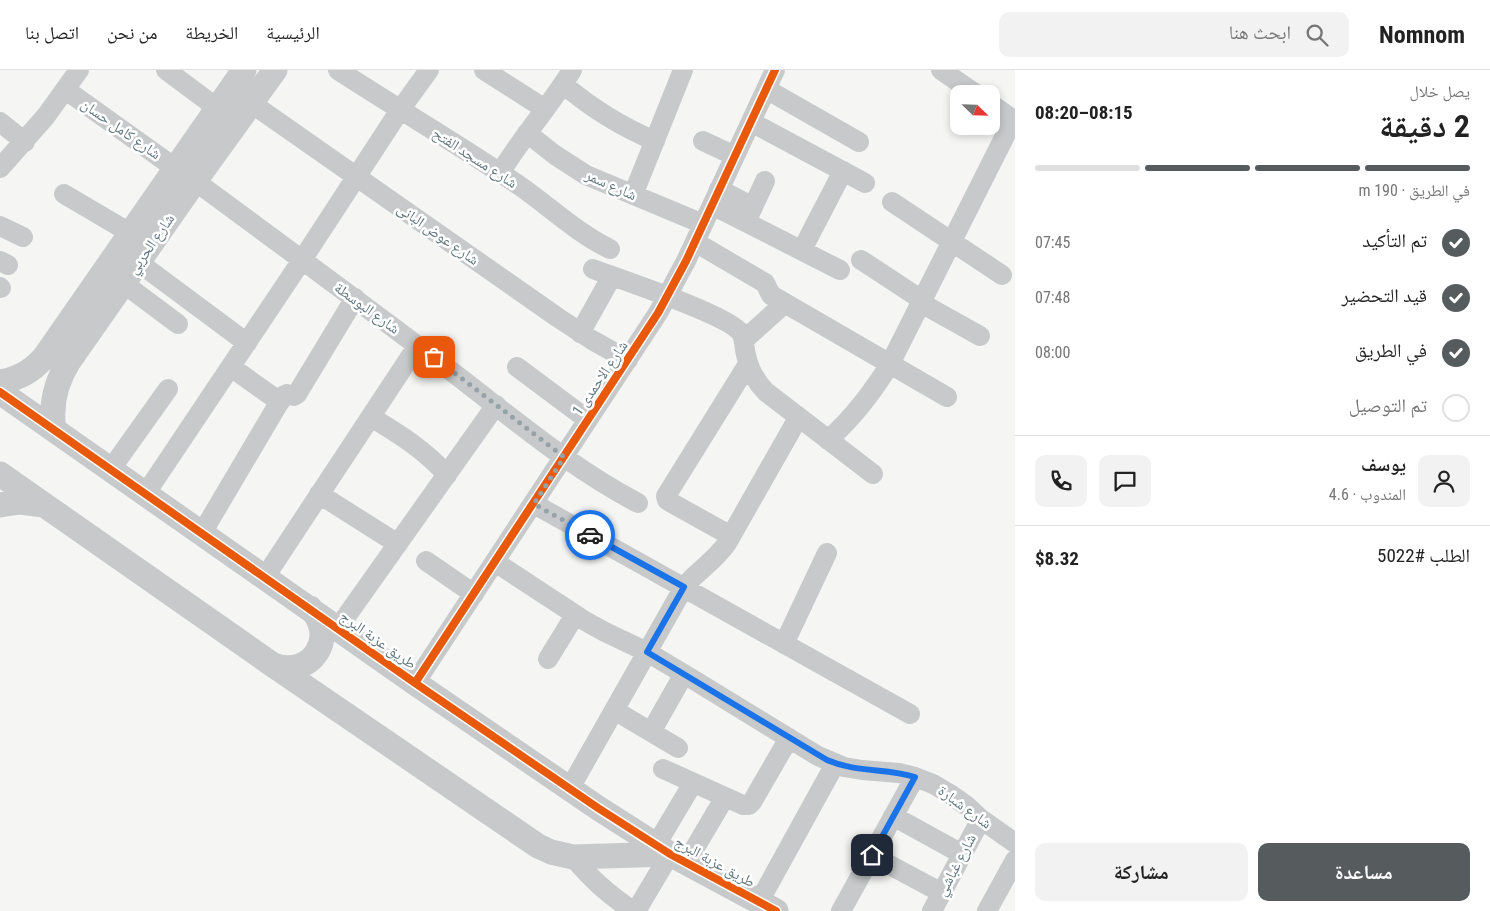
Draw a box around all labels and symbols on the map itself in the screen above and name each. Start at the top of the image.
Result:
north arrow [950,85,1000,135]
street label: شارع كامل حسان [77,95,164,164]
street label: شارع مسجد الفتح [429,124,521,193]
street label: شارع سمر [581,165,639,205]
street label: شارع عوض البانى [393,199,482,270]
street label: شارع الحربي [124,210,181,279]
street label: شارع البوسطة [330,278,403,339]
pin [413,336,455,378]
street label: شارع الاحمدى 1 [568,337,632,419]
courier [565,510,615,560]
street label: طريق عزبة البرج [336,607,420,674]
street label: شارع شبارة [934,782,995,833]
street label: شارع غباشي [932,831,982,901]
street label: طريق عزبة البرج [671,833,758,892]
pin [851,834,893,876]

